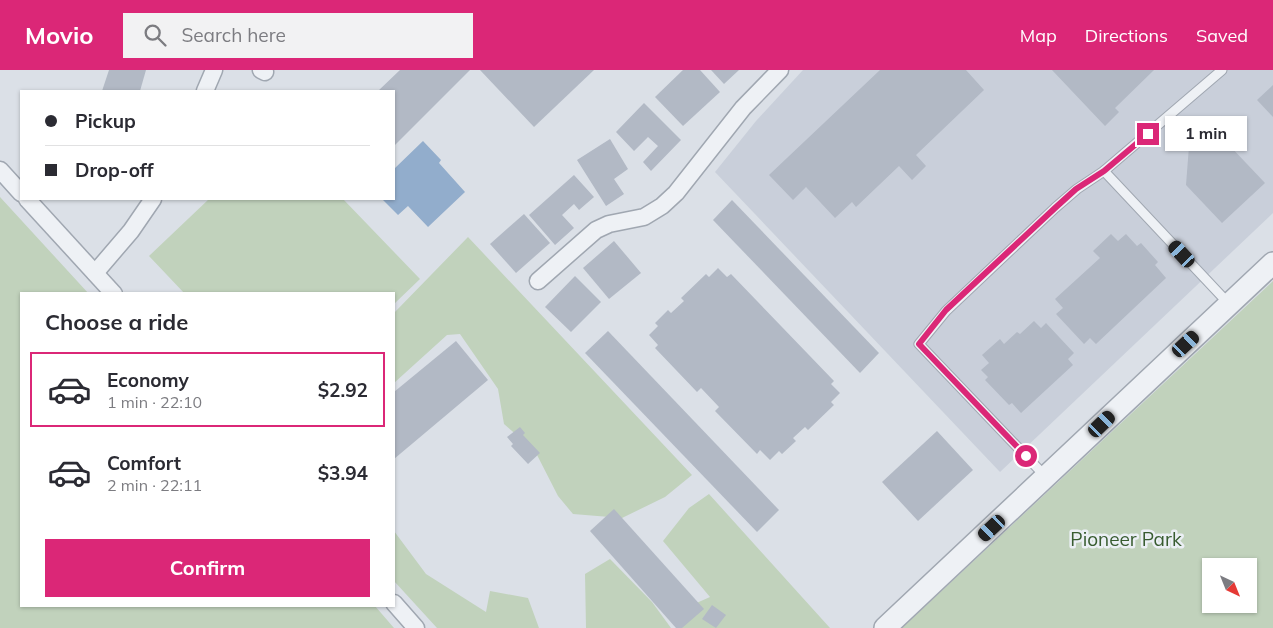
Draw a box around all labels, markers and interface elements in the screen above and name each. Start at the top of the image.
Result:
search box [123,13,473,58]
text: Movio [25,20,93,50]
icon: search [141,21,169,49]
text: Search here [181,23,286,47]
text: Map [1020,24,1057,47]
text: Directions [1085,24,1168,47]
text: Saved [1196,24,1248,47]
text: Pickup [75,109,136,133]
callout: 1 min [1166,116,1248,152]
route end [1137,123,1159,145]
text: 1 min [1185,123,1227,143]
text: Drop-off [75,158,153,182]
car [1166,238,1197,270]
text: Choose a ride [45,308,188,336]
car [1169,328,1202,360]
icon: car [47,367,92,412]
text: Economy [107,368,189,392]
text: $2.92 [318,378,368,402]
text: 1 min · 22:10 [107,392,202,412]
car [1086,408,1118,440]
route start [1015,445,1037,467]
icon: car [47,450,92,495]
text: Comfort [107,451,181,475]
text: $3.94 [318,461,368,485]
text: 2 min · 22:11 [107,475,202,495]
car [975,512,1008,544]
park label: Pioneer Park [1070,527,1182,551]
button: Confirm [45,539,370,597]
north arrow [1202,558,1258,612]
map controls [1202,558,1257,613]

